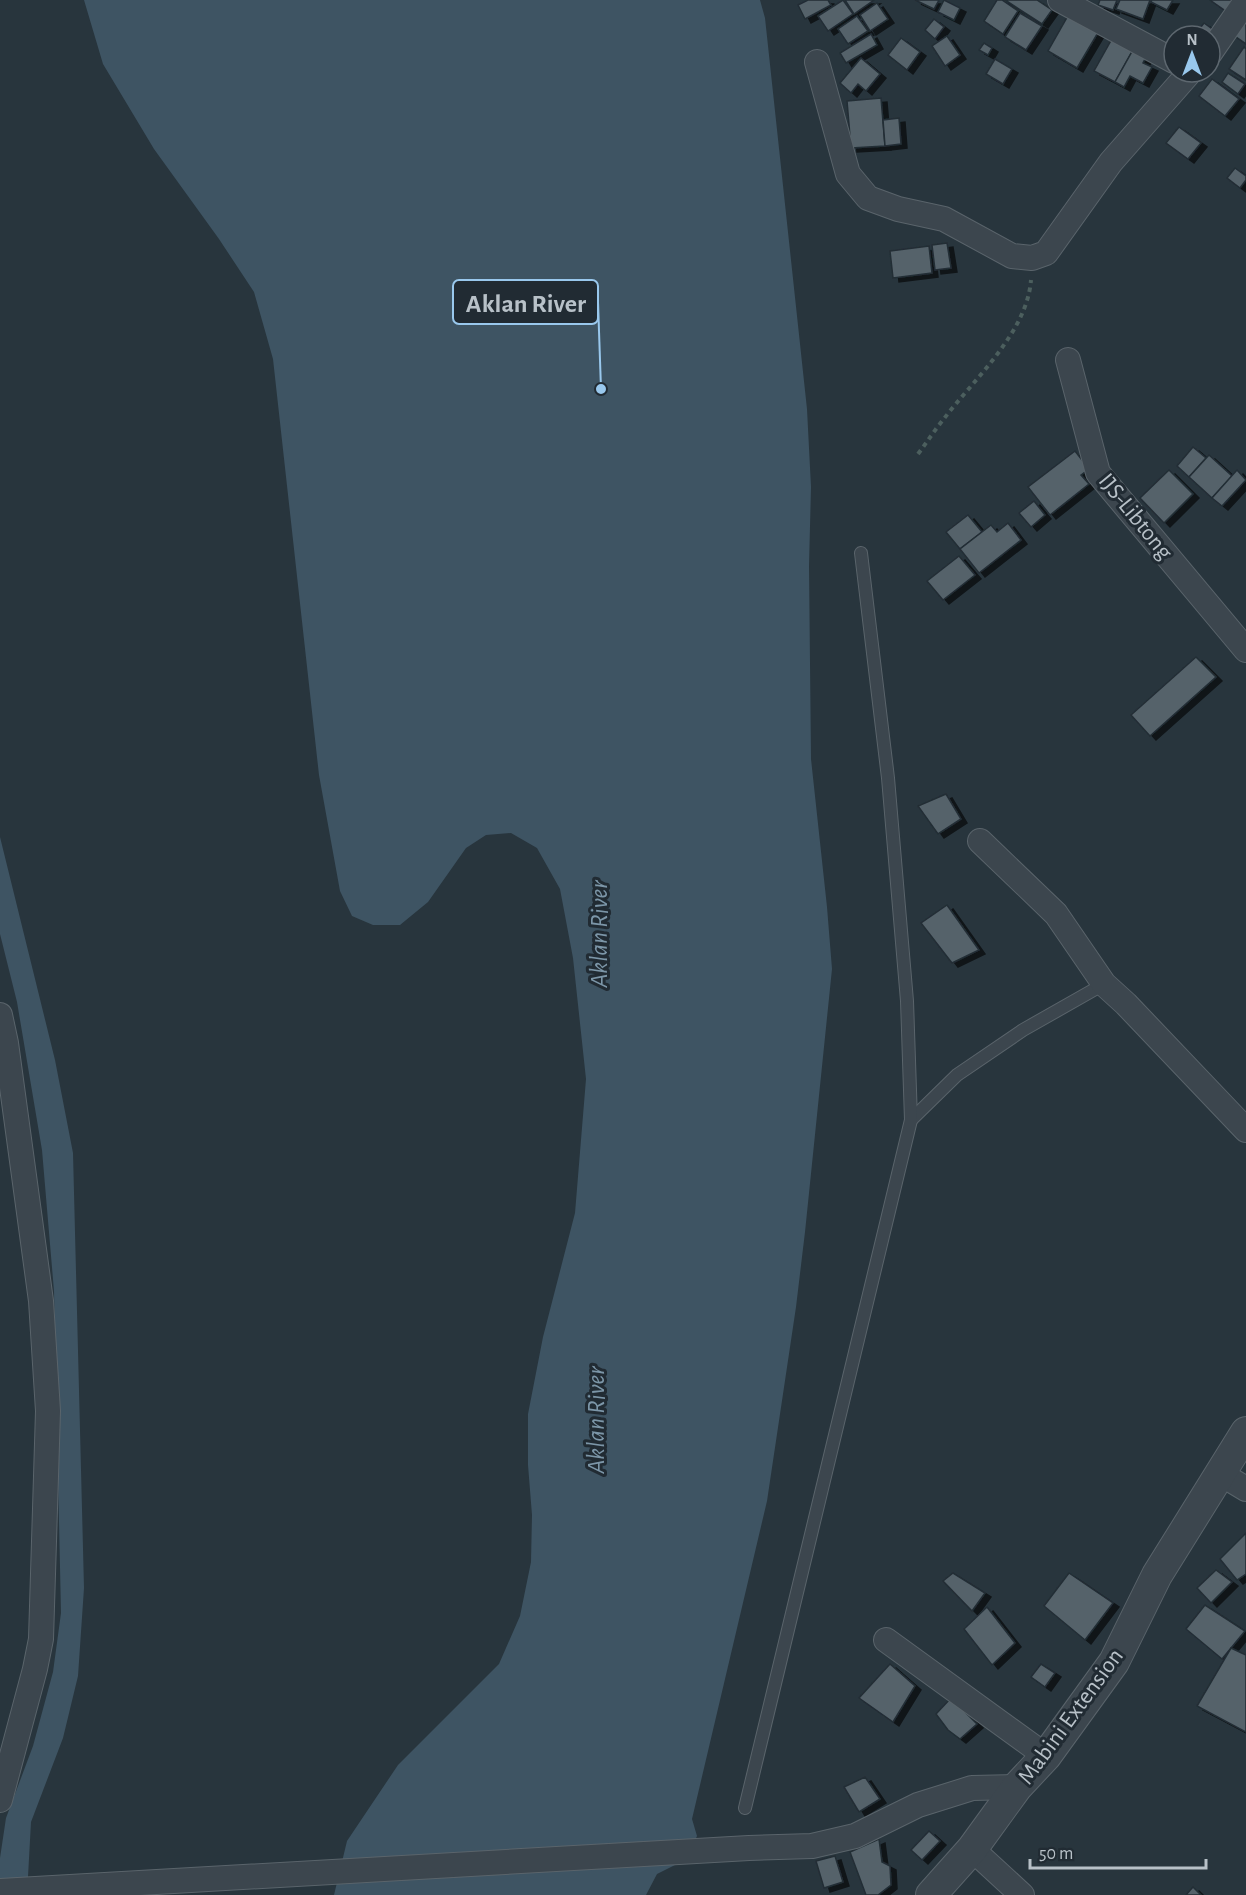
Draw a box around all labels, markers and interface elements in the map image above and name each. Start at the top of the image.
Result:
north arrow [1162,24,1222,84]
text: N [1186,32,1198,48]
callout: Aklan River [453,280,598,324]
text: Aklan River [466,291,586,317]
street label: IJS-Libtong [1094,469,1177,564]
water label: Aklan River [586,879,612,989]
water label: Aklan River [583,1365,609,1475]
street label: Mabini Extension [1014,1644,1128,1789]
scale bar [1030,1832,1206,1870]
text: 50 m [1039,1845,1073,1863]

